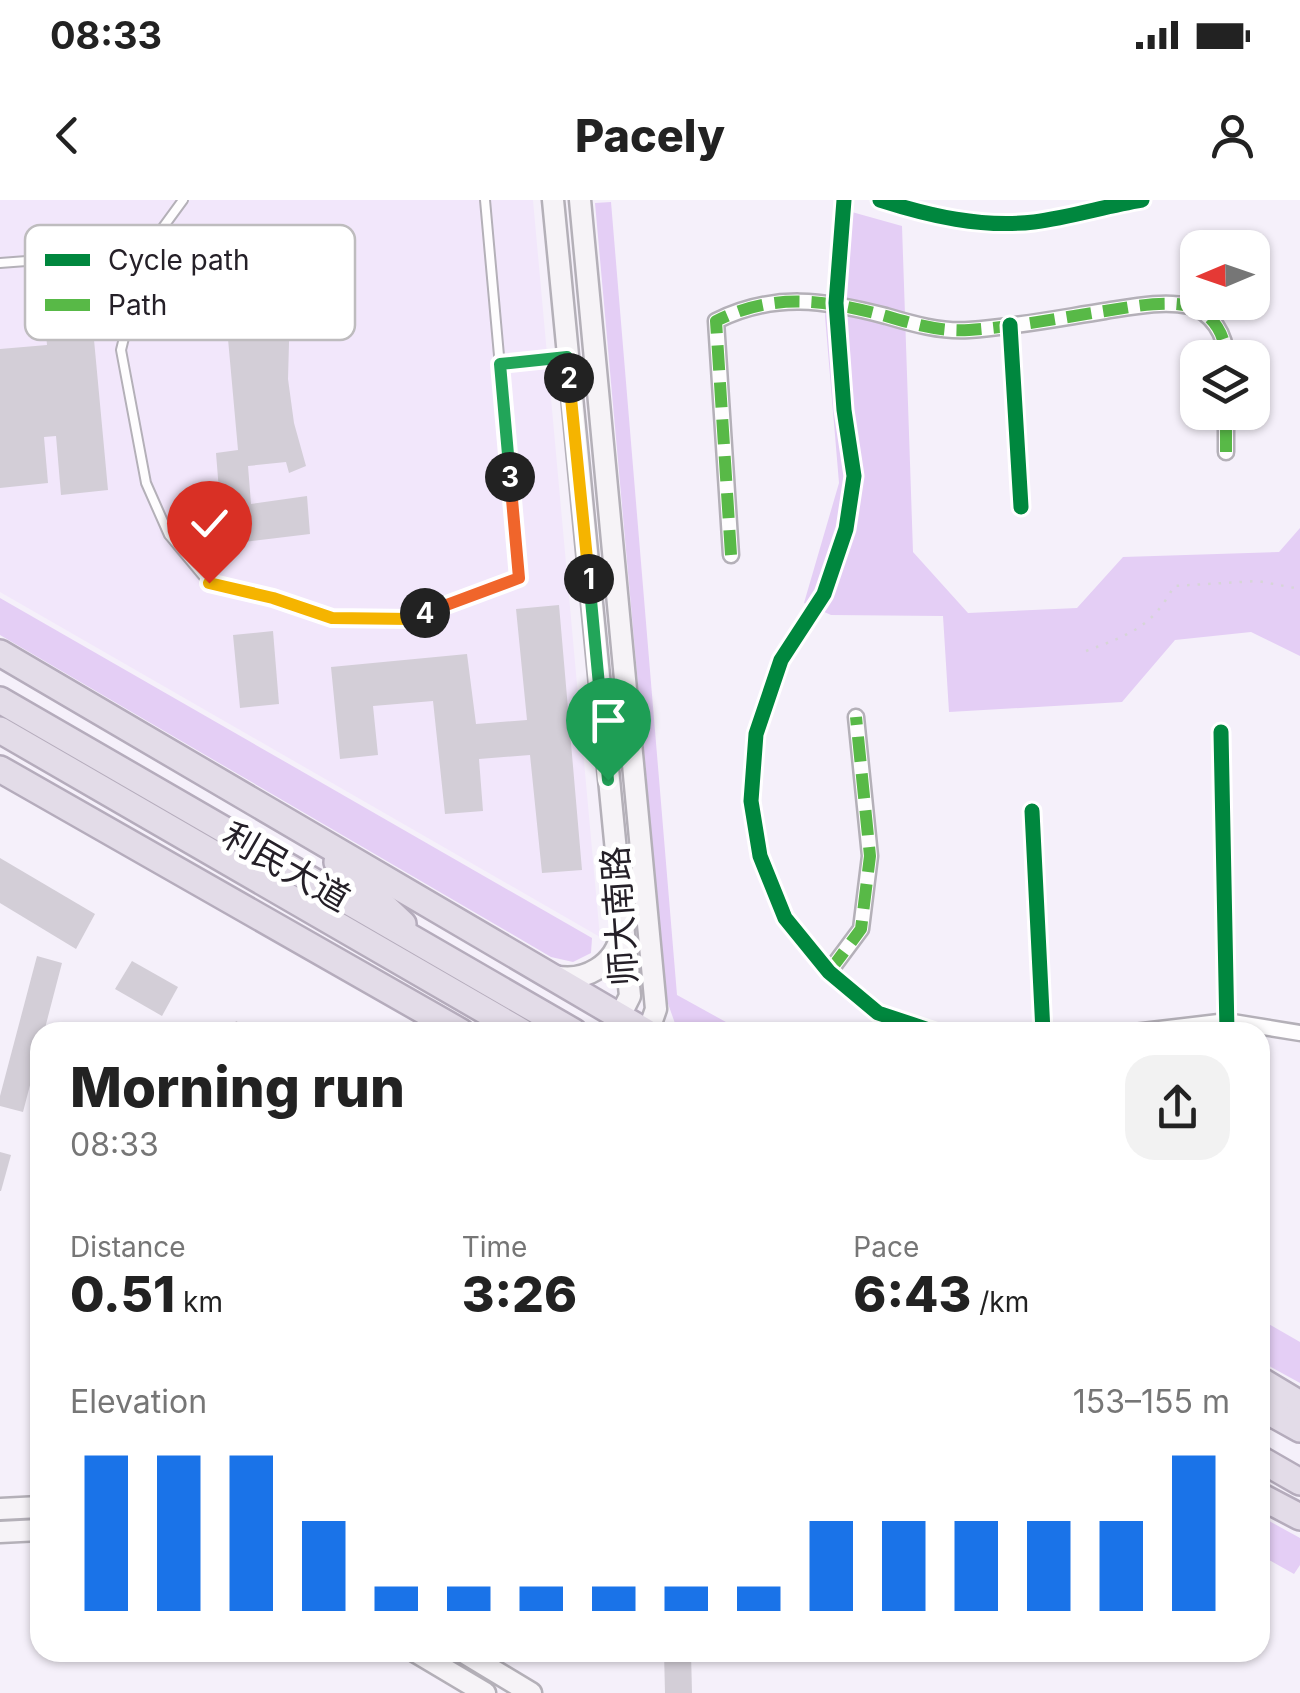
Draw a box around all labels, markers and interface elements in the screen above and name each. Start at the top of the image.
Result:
text: 08:33 [50,12,162,58]
icon: back [40,108,95,163]
text: Pacely [575,108,725,163]
icon: person [1205,108,1260,163]
legend [25,225,355,340]
north arrow [1180,230,1270,320]
map controls [1180,230,1270,430]
text: Cycle path [108,243,249,277]
text: Path [108,288,167,322]
button: layers [1180,340,1270,430]
pin: 2 [544,353,594,403]
text: 2 [560,361,578,395]
pin: 3 [485,452,535,502]
text: 3 [501,460,519,494]
pin [167,481,252,584]
icon: check [182,496,237,551]
pin: 1 [564,554,614,604]
text: 1 [583,562,595,596]
pin: 4 [400,588,450,638]
text: 4 [416,596,434,630]
pin [566,678,651,781]
icon: arrive [581,693,636,748]
street label: 利民大道 [215,813,358,919]
street label: 师大南路 [593,845,645,987]
text: Morning run [70,1054,405,1120]
button: share [1125,1055,1230,1160]
text: 08:33 [70,1125,159,1164]
text: Distance [70,1230,186,1264]
text: Time [462,1230,527,1264]
text: Pace [853,1230,919,1264]
text: 0.51 [70,1264,175,1324]
text: 3:26 [462,1264,577,1324]
text: 6:43 [853,1264,971,1324]
text: km [175,1285,223,1319]
text: /km [971,1285,1029,1319]
text: Elevation [70,1382,207,1421]
text: 153–155 m [1073,1382,1230,1421]

